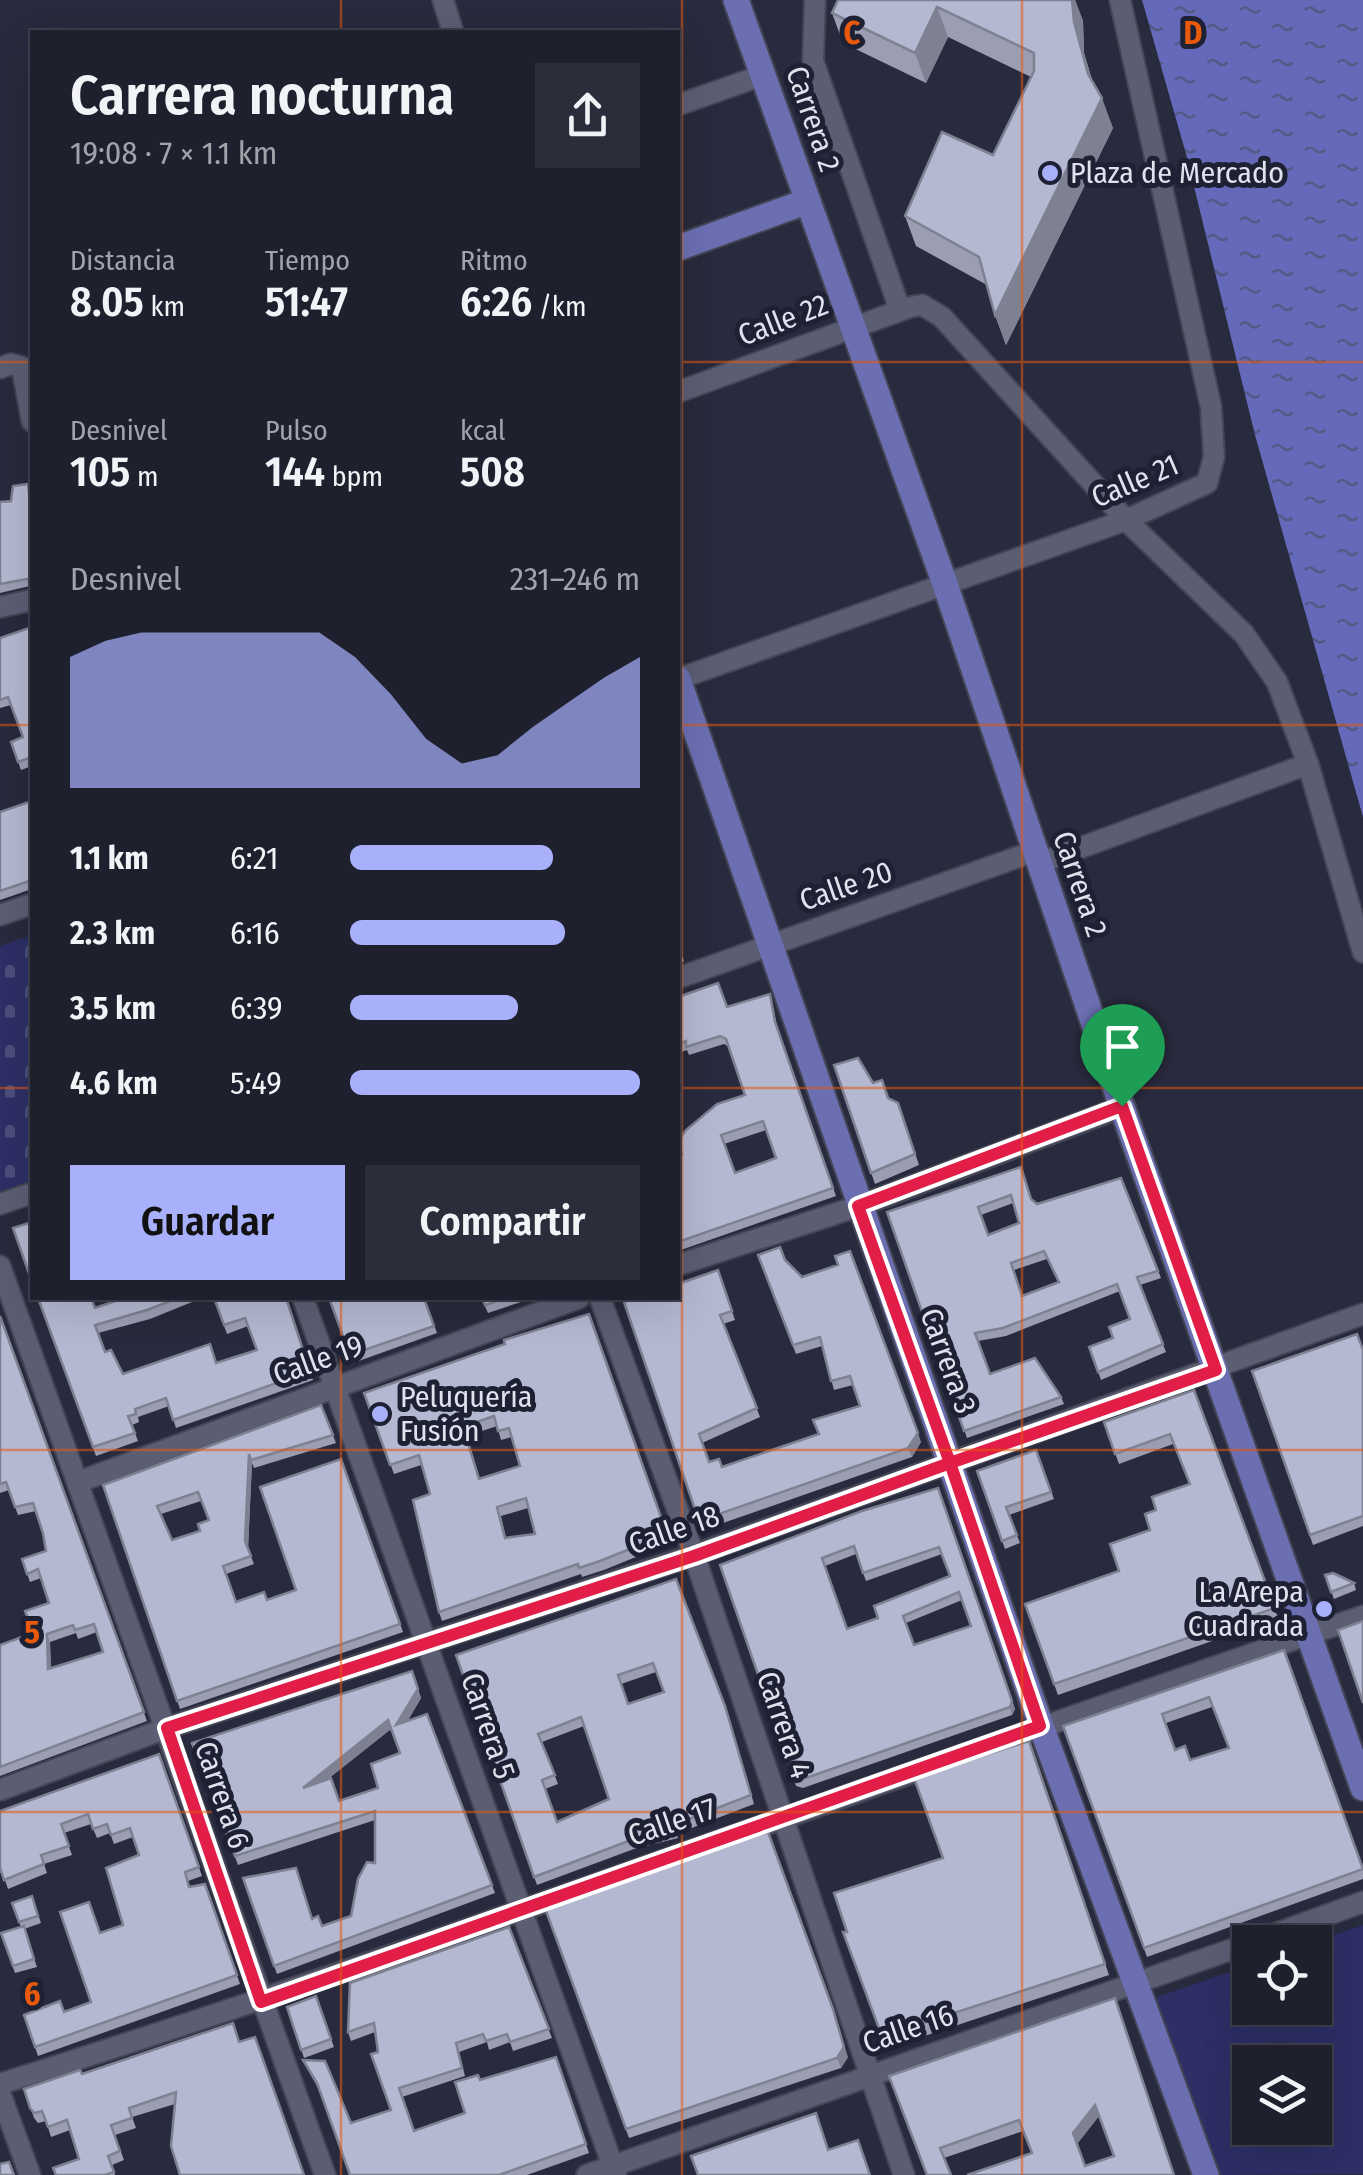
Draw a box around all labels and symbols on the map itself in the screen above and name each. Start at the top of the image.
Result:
text: C [844,14,861,52]
text: D [1183,14,1203,52]
street label: Carrera 2 [778,62,848,176]
place label: Plaza de Mercado [1070,155,1284,191]
marker: Plaza de Mercado [1039,162,1061,184]
street label: Calle 22 [733,286,833,354]
street label: Calle 21 [1086,447,1184,515]
street label: Carrera 2 [1045,827,1115,941]
street label: Calle 20 [795,853,897,919]
pin [1080,1004,1165,1107]
street label: Carrera 3 [912,1303,984,1419]
street label: Calle 19 [268,1327,368,1393]
place label: Peluquería Fusión [400,1379,533,1449]
marker: Peluquería Fusión [369,1403,391,1425]
street label: Calle 18 [624,1498,724,1562]
place label: La Arepa Cuadrada [1188,1574,1304,1644]
marker: La Arepa Cuadrada [1313,1598,1335,1620]
text: 5 [24,1613,40,1651]
street label: Carrera 4 [749,1667,819,1783]
street label: Carrera 5 [453,1668,523,1784]
street label: Carrera 6 [187,1737,257,1853]
street label: Calle 17 [623,1790,721,1854]
text: 6 [24,1975,40,2013]
street label: Calle 16 [858,1997,958,2061]

